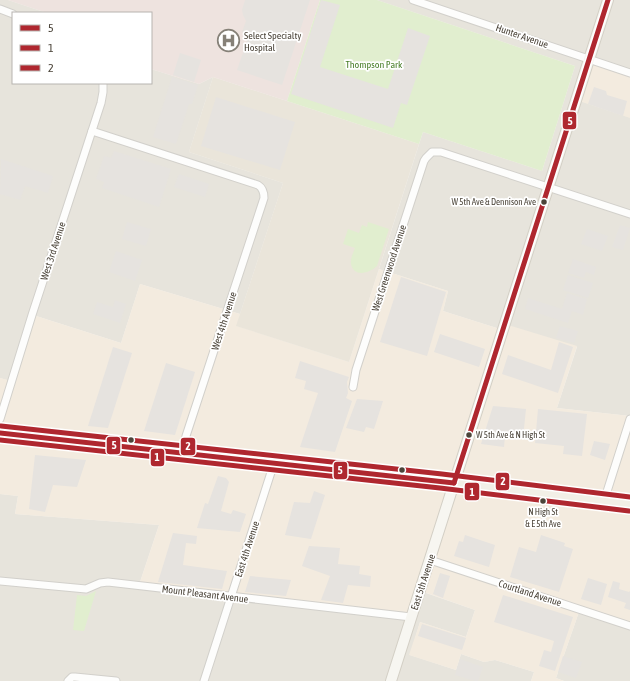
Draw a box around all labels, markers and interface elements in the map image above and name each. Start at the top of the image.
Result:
legend [12,12,152,84]
text: 5 [48,21,54,35]
street label: Hunter Avenue [494,22,550,50]
hospital icon: Select Specialty Hospital [216,28,242,54]
place label: Select Specialty Hospital [244,30,301,53]
text: 1 [48,41,54,55]
park label: Thompson Park [346,59,403,70]
text: 2 [48,61,54,75]
line badge: 5 [562,111,577,130]
text: 5 [567,115,573,127]
place label: W 5th Ave & Dennison Ave [452,197,536,207]
marker: W 5th Ave & Dennison Ave [539,197,549,207]
street label: West 3rd Avenue [38,220,68,282]
street label: West Greenwood Avenue [370,223,408,313]
street label: West 4th Avenue [209,290,239,352]
marker: W 5th Ave & N High St [464,430,474,440]
place label: W 5th Ave & N High St [476,430,546,440]
unlabelled marker [126,435,136,445]
line badge: 5 [106,436,121,455]
line badge: 2 [180,437,196,456]
text: 5 [111,439,117,451]
text: 2 [185,440,191,452]
line badge: 1 [150,448,165,467]
text: 1 [154,451,160,463]
line badge: 5 [333,461,348,480]
text: 5 [337,464,343,476]
unlabelled marker [397,465,407,475]
line badge: 2 [495,472,510,491]
text: 2 [500,475,506,487]
line badge: 1 [464,482,480,501]
text: 1 [469,486,475,498]
marker: N High St & E 5th Ave [538,496,548,506]
place label: N High St & E 5th Ave [525,507,561,529]
street label: East 4th Avenue [233,519,261,578]
street label: East 5th Avenue [409,552,437,611]
street label: Courtland Avenue [497,578,563,609]
street label: Mount Pleasant Avenue [161,583,249,605]

